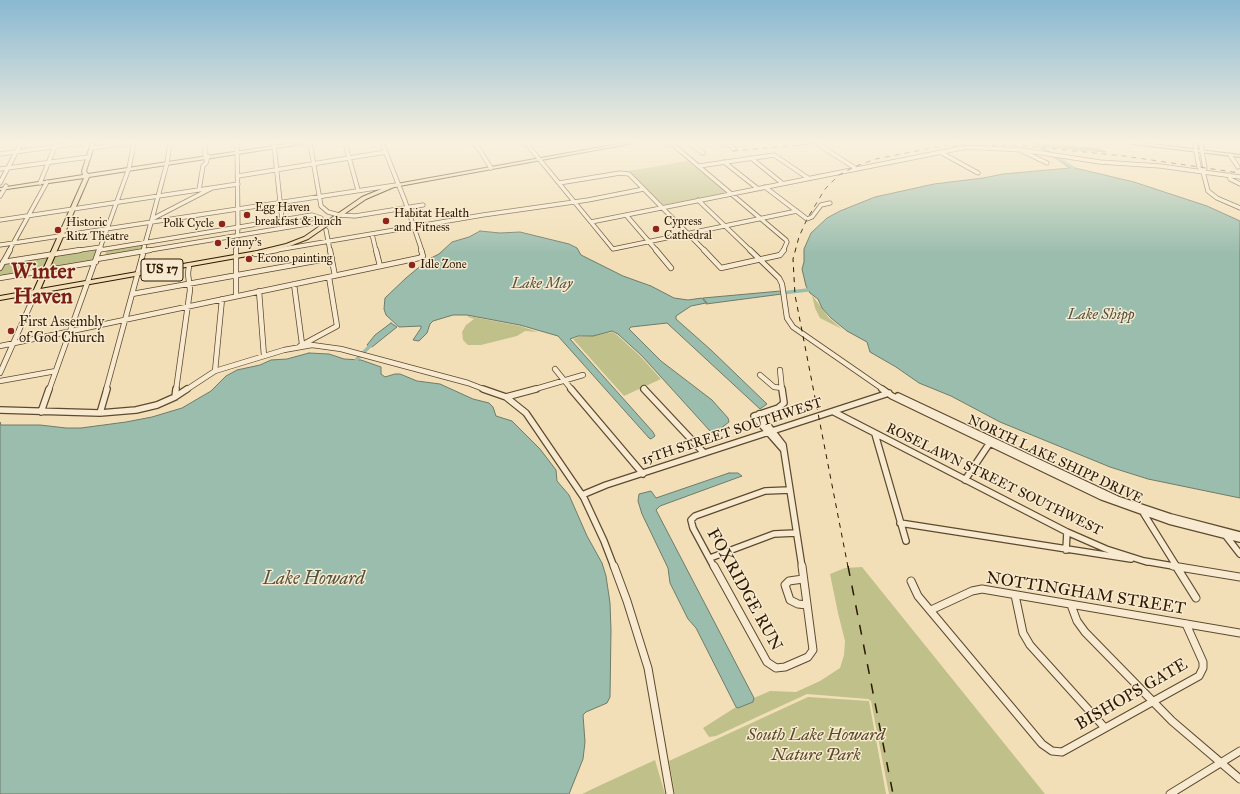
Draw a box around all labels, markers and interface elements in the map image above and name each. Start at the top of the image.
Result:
place label: Egg Haven breakfast & lunch [255,201,342,229]
place label: Habitat Health and Fitness [394,207,469,235]
marker: Egg Haven breakfast & lunch [242,210,252,220]
place label: Cypress Cathedral [664,215,712,243]
place label: Historic Ritz Theatre [66,216,129,244]
marker: Habitat Health and Fitness [381,216,391,226]
place label: Polk Cycle [163,217,214,231]
marker: Polk Cycle [217,219,227,229]
marker: Cypress Cathedral [651,224,661,234]
marker: Historic Ritz Theatre [53,225,63,235]
place label: Jenny's [226,236,262,250]
marker: Jenny's [213,238,223,248]
place label: Econo painting [257,252,332,266]
marker: Econo painting [244,254,254,264]
place label: Idle Zone [420,258,467,272]
road number: US 17 [141,259,183,281]
district label: Winter Haven [11,260,75,312]
marker: Idle Zone [407,260,417,270]
water label: Lake May [511,275,573,293]
water label: Lake Shipp [1067,306,1135,324]
place label: First Assembly of God Church [19,315,105,348]
marker: First Assembly of God Church [6,326,16,336]
street label: 15TH STREET SOUTHWEST [639,395,825,469]
street label: NORTH LAKE SHIPP DRIVE [965,412,1145,508]
street label: ROSELAWN STREET SOUTHWEST [883,420,1105,540]
street label: FOXRIDGE RUN [702,525,786,655]
street label: NOTTINGHAM STREET [985,568,1187,620]
water label: Lake Howard [263,569,365,591]
street label: BISHOPS GATE [1072,655,1192,735]
park label: South Lake Howard Nature Park [747,726,885,766]

